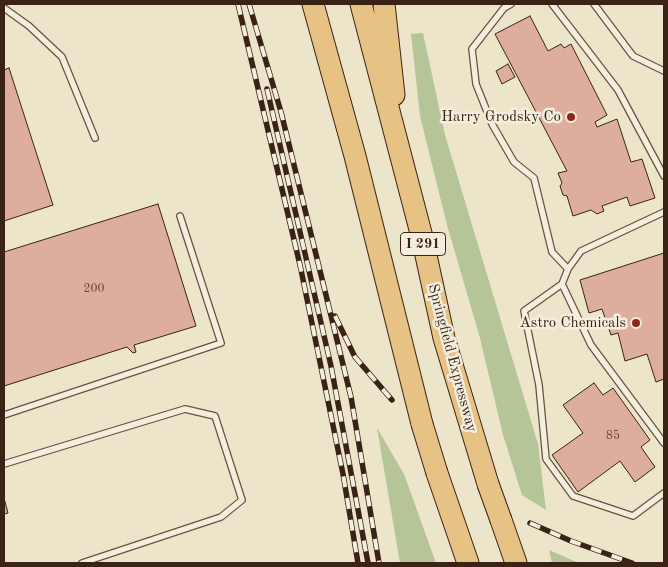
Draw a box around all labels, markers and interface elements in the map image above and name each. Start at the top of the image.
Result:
place label: Harry Grodsky Co [441,108,561,126]
marker: Harry Grodsky Co [565,111,577,123]
road number: I 291 [400,232,446,255]
house number: 200 [84,282,104,296]
street label: Springfield Expressway [424,282,480,434]
place label: Astro Chemicals [519,314,626,332]
marker: Astro Chemicals [630,317,642,329]
house number: 85 [606,429,620,443]

